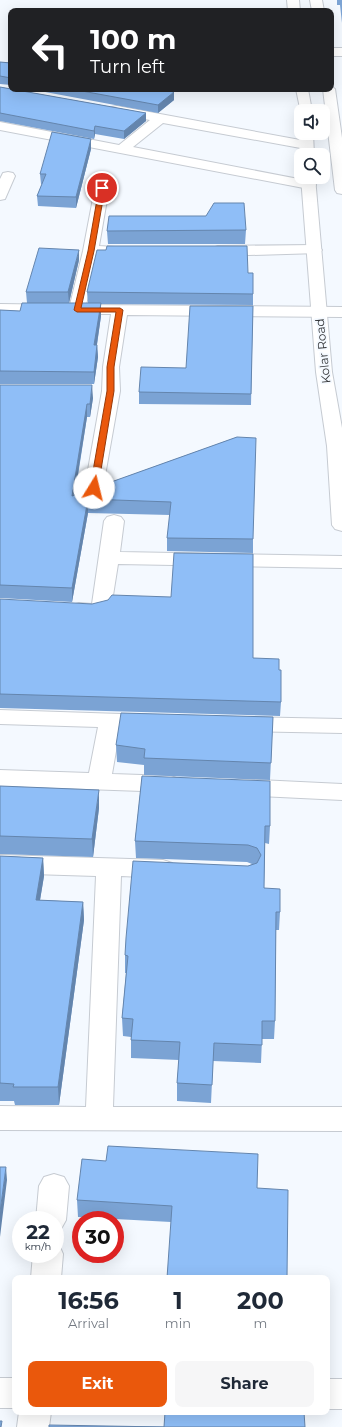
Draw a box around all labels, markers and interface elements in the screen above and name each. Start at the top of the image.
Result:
text: 100 m [90,22,176,56]
icon: left [24,24,76,76]
text: Turn left [90,56,165,78]
map controls [294,104,330,184]
button: sound [294,104,330,140]
button: search [294,148,330,184]
pin [85,171,119,205]
icon: arrive [91,177,113,199]
street label: Kolar Road [312,318,333,384]
position arrow [73,467,115,509]
speed limit sign: 30 [72,1211,124,1263]
text: 22 [26,1220,50,1244]
text: km/h [25,1240,51,1253]
text: 16:56 [58,1286,119,1315]
text: 1 [173,1286,183,1315]
text: 200 [237,1286,284,1315]
text: Arrival [68,1315,109,1331]
text: min [165,1315,191,1331]
text: m [254,1315,267,1331]
button: Exit [28,1361,167,1407]
button: Share [175,1361,314,1407]

